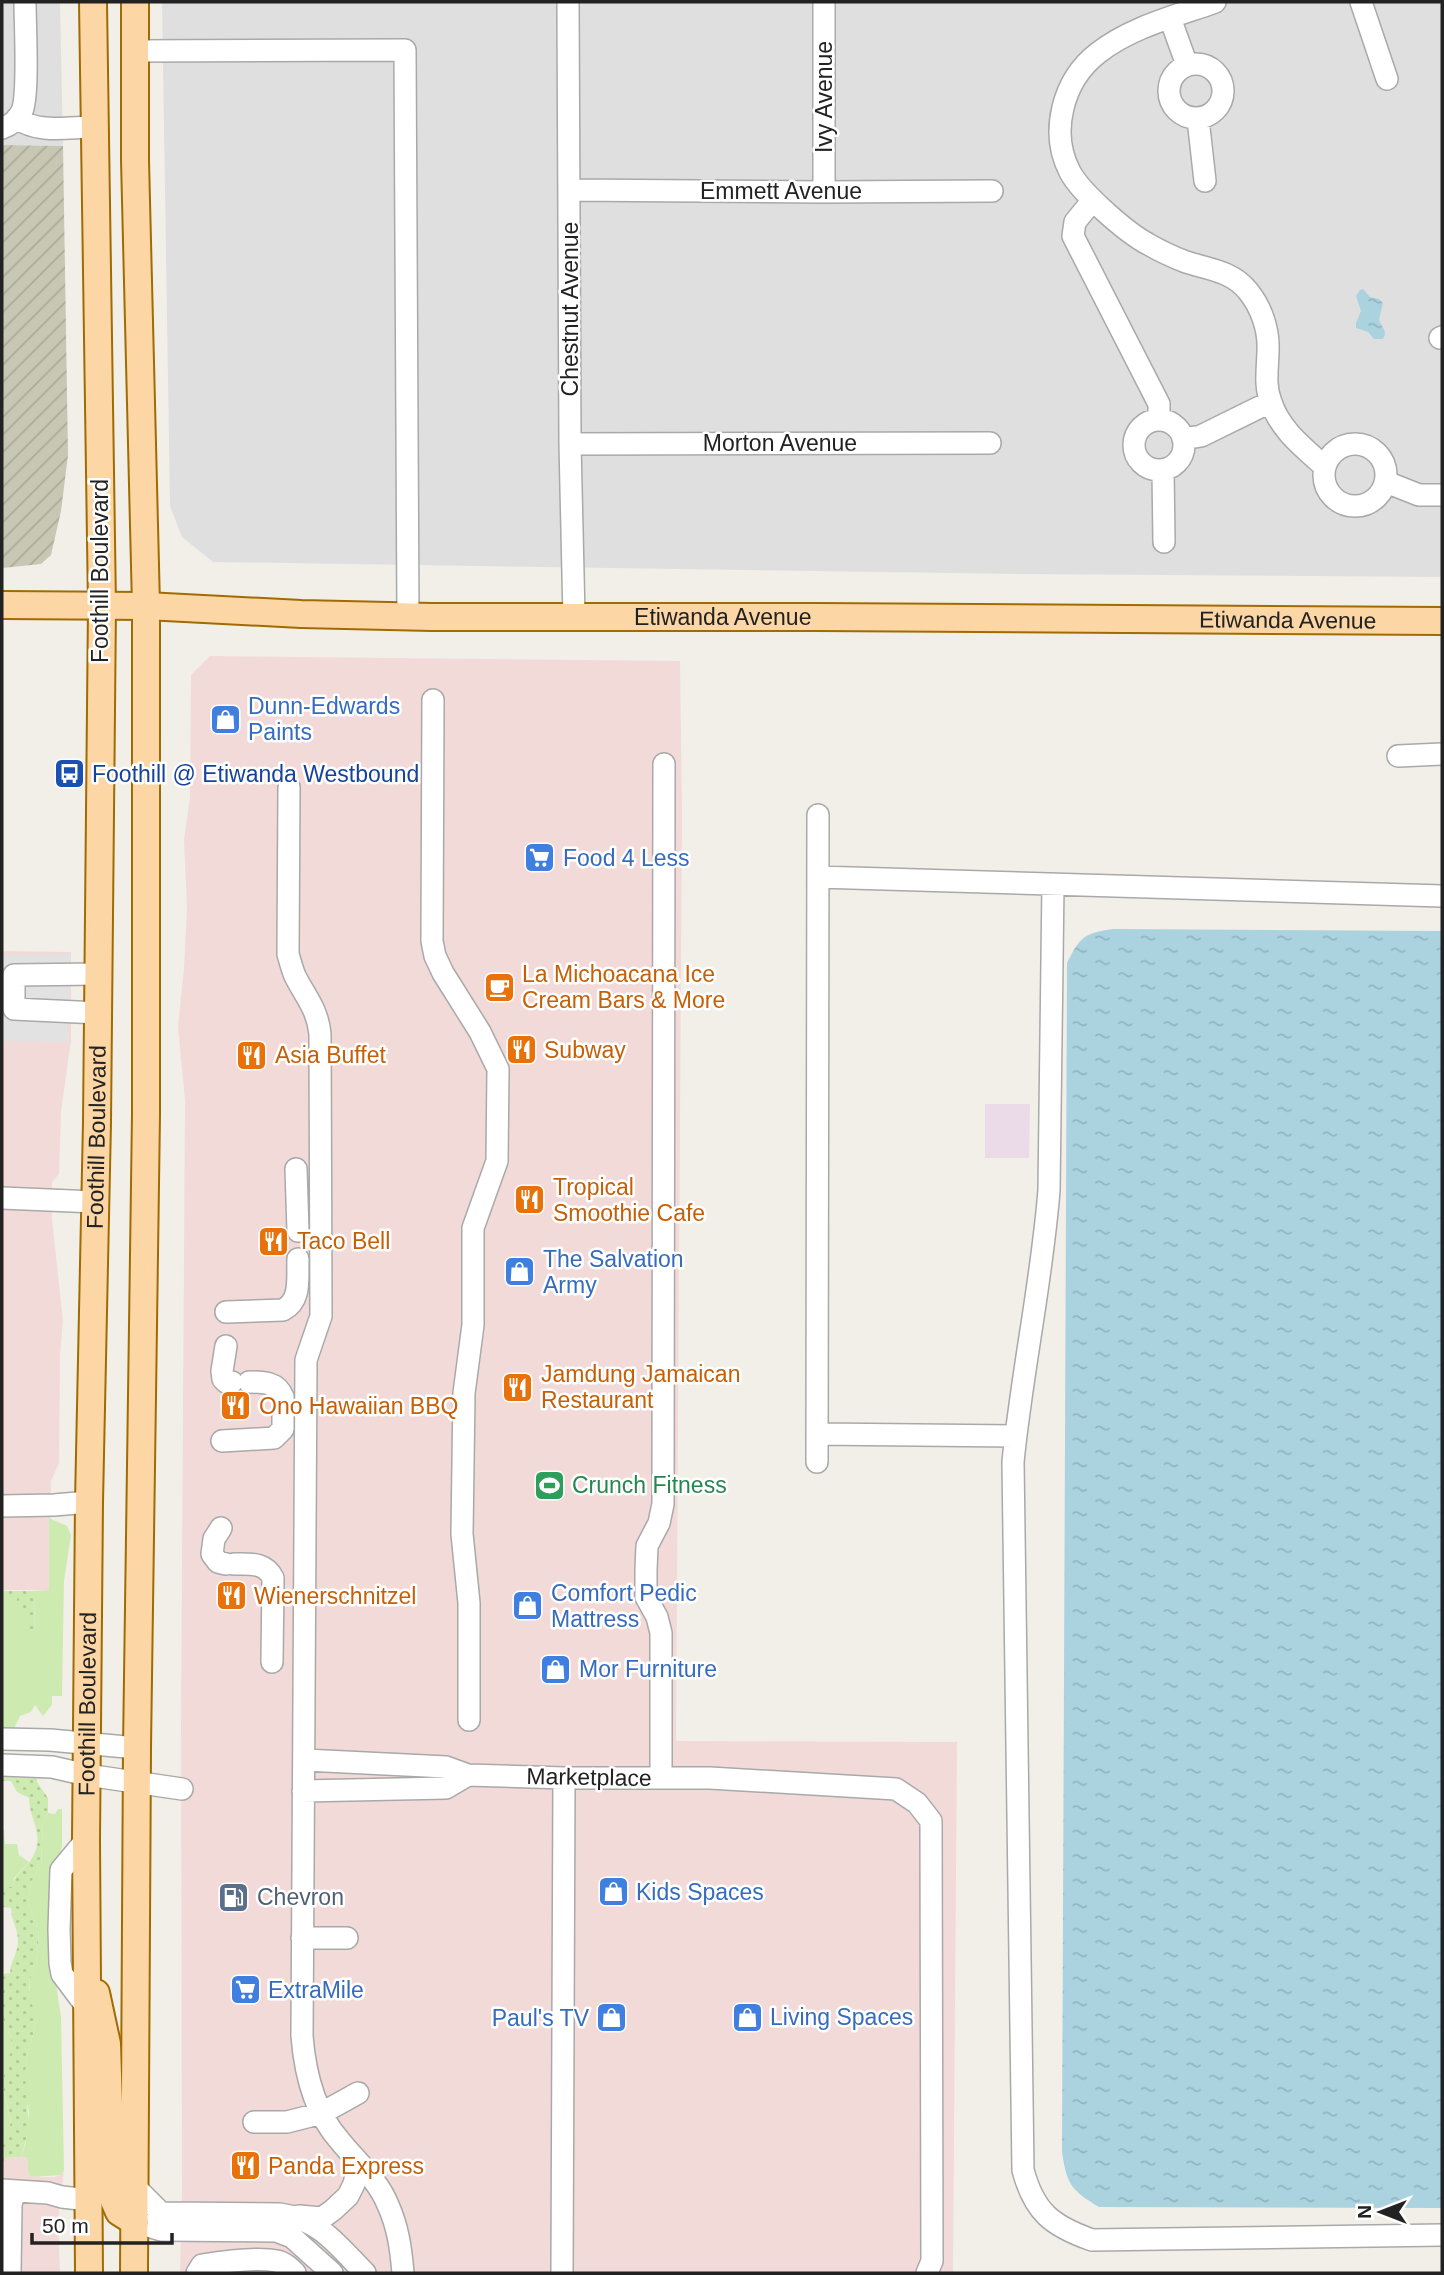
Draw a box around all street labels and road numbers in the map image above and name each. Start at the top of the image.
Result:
street label: Ivy Avenue [811,41,837,153]
street label: Emmett Avenue [700,178,862,204]
street label: Chestnut Avenue [557,222,583,396]
street label: Morton Avenue [703,430,857,456]
street label: Foothill Boulevard [87,479,113,663]
street label: Etiwanda Avenue [634,604,811,630]
street label: Etiwanda Avenue [1199,606,1377,634]
street label: Foothill Boulevard [82,1045,111,1229]
street label: Foothill Boulevard [73,1612,101,1796]
street label: Marketplace [526,1763,652,1791]

